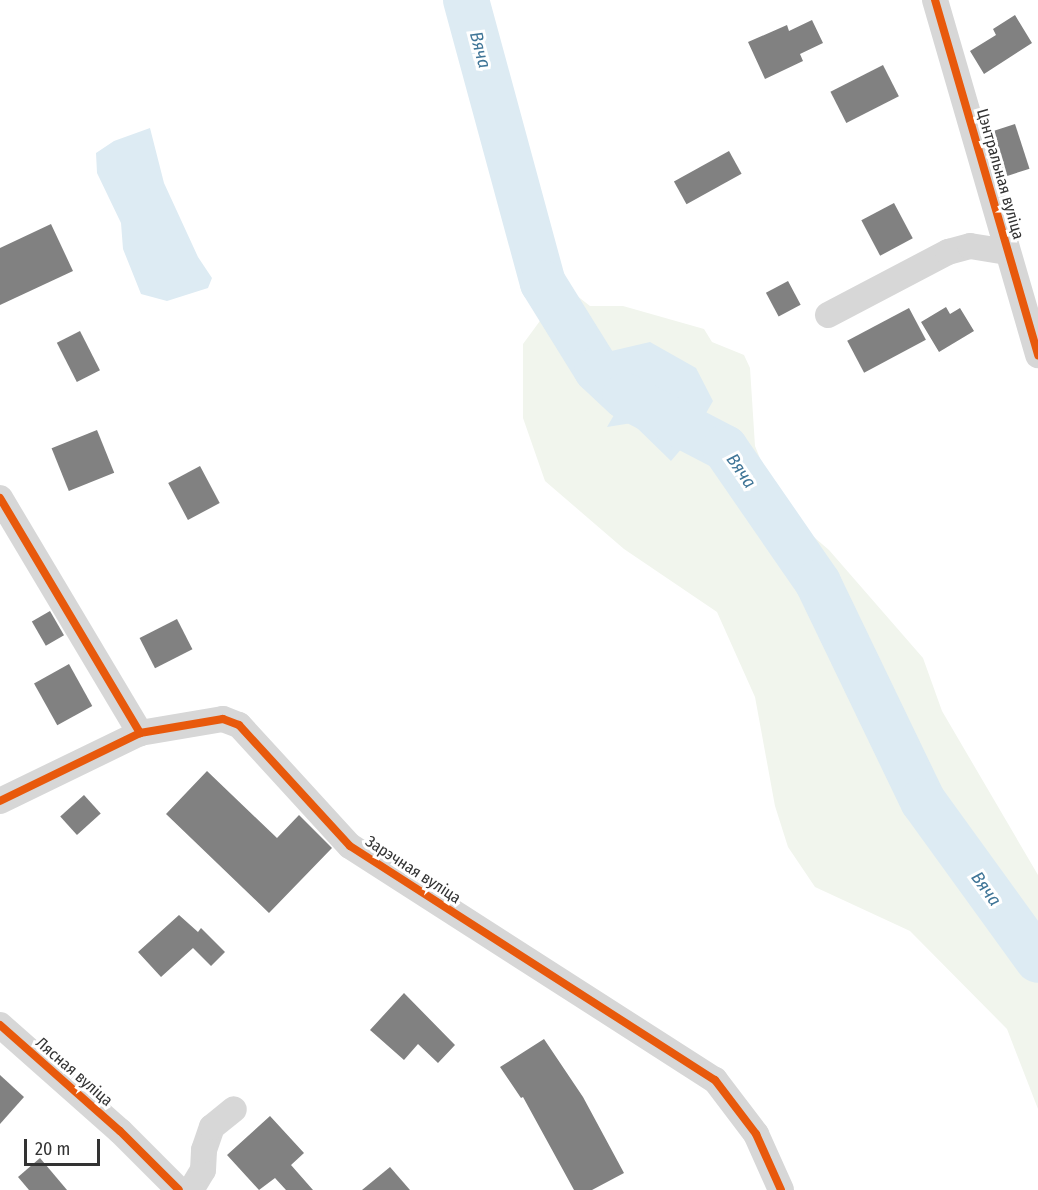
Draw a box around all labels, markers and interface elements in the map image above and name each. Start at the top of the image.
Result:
water label: Вяча [465,29,495,71]
street label: Цэнтральная вуліца [972,107,1028,241]
water label: Вяча [722,450,760,492]
street label: Зарэчная вуліца [362,832,464,908]
water label: Вяча [966,868,1006,910]
street label: Лясная вуліца [32,1033,116,1111]
scale bar [27,1127,104,1165]
text: 20 m [35,1138,70,1160]

